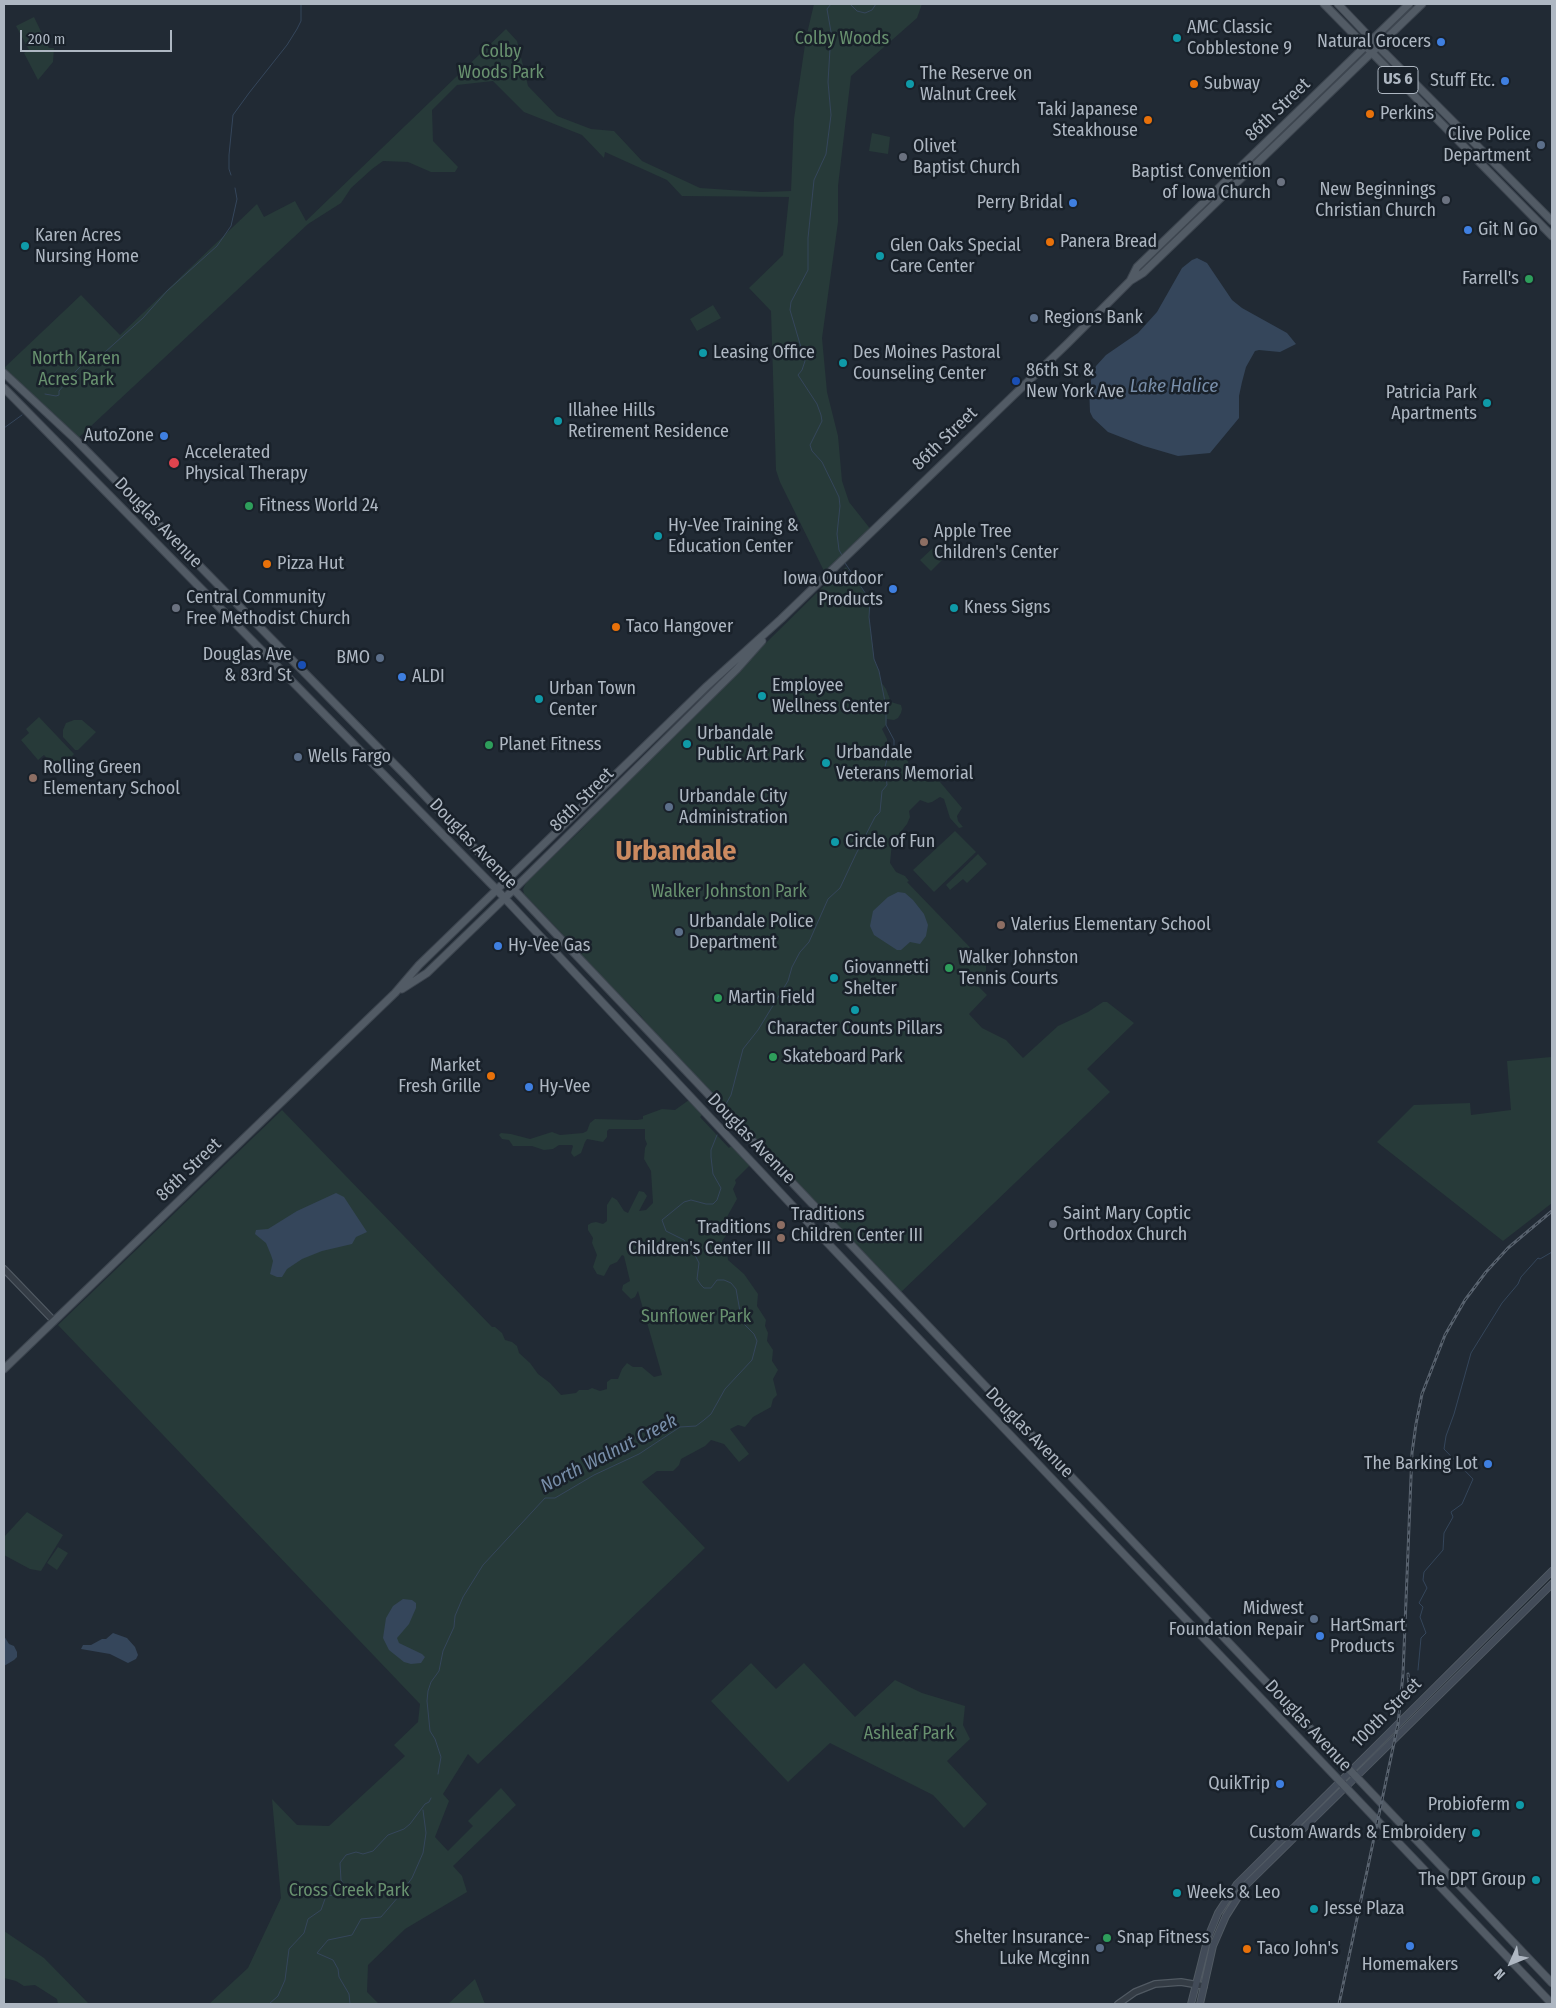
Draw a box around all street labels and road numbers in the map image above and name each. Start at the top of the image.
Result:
road number: US 6 [1378,66,1418,94]
street label: 86th Street [1241,74,1315,146]
street label: 86th Street [908,403,982,475]
street label: Douglas Avenue [110,473,206,573]
street label: 86th Street [545,763,619,837]
street label: Douglas Avenue [425,794,521,894]
street label: Douglas Avenue [703,1089,799,1189]
street label: 86th Street [152,1134,226,1206]
street label: Douglas Avenue [981,1383,1077,1483]
street label: 100th Street [1348,1674,1426,1752]
street label: Douglas Avenue [1260,1676,1356,1776]

